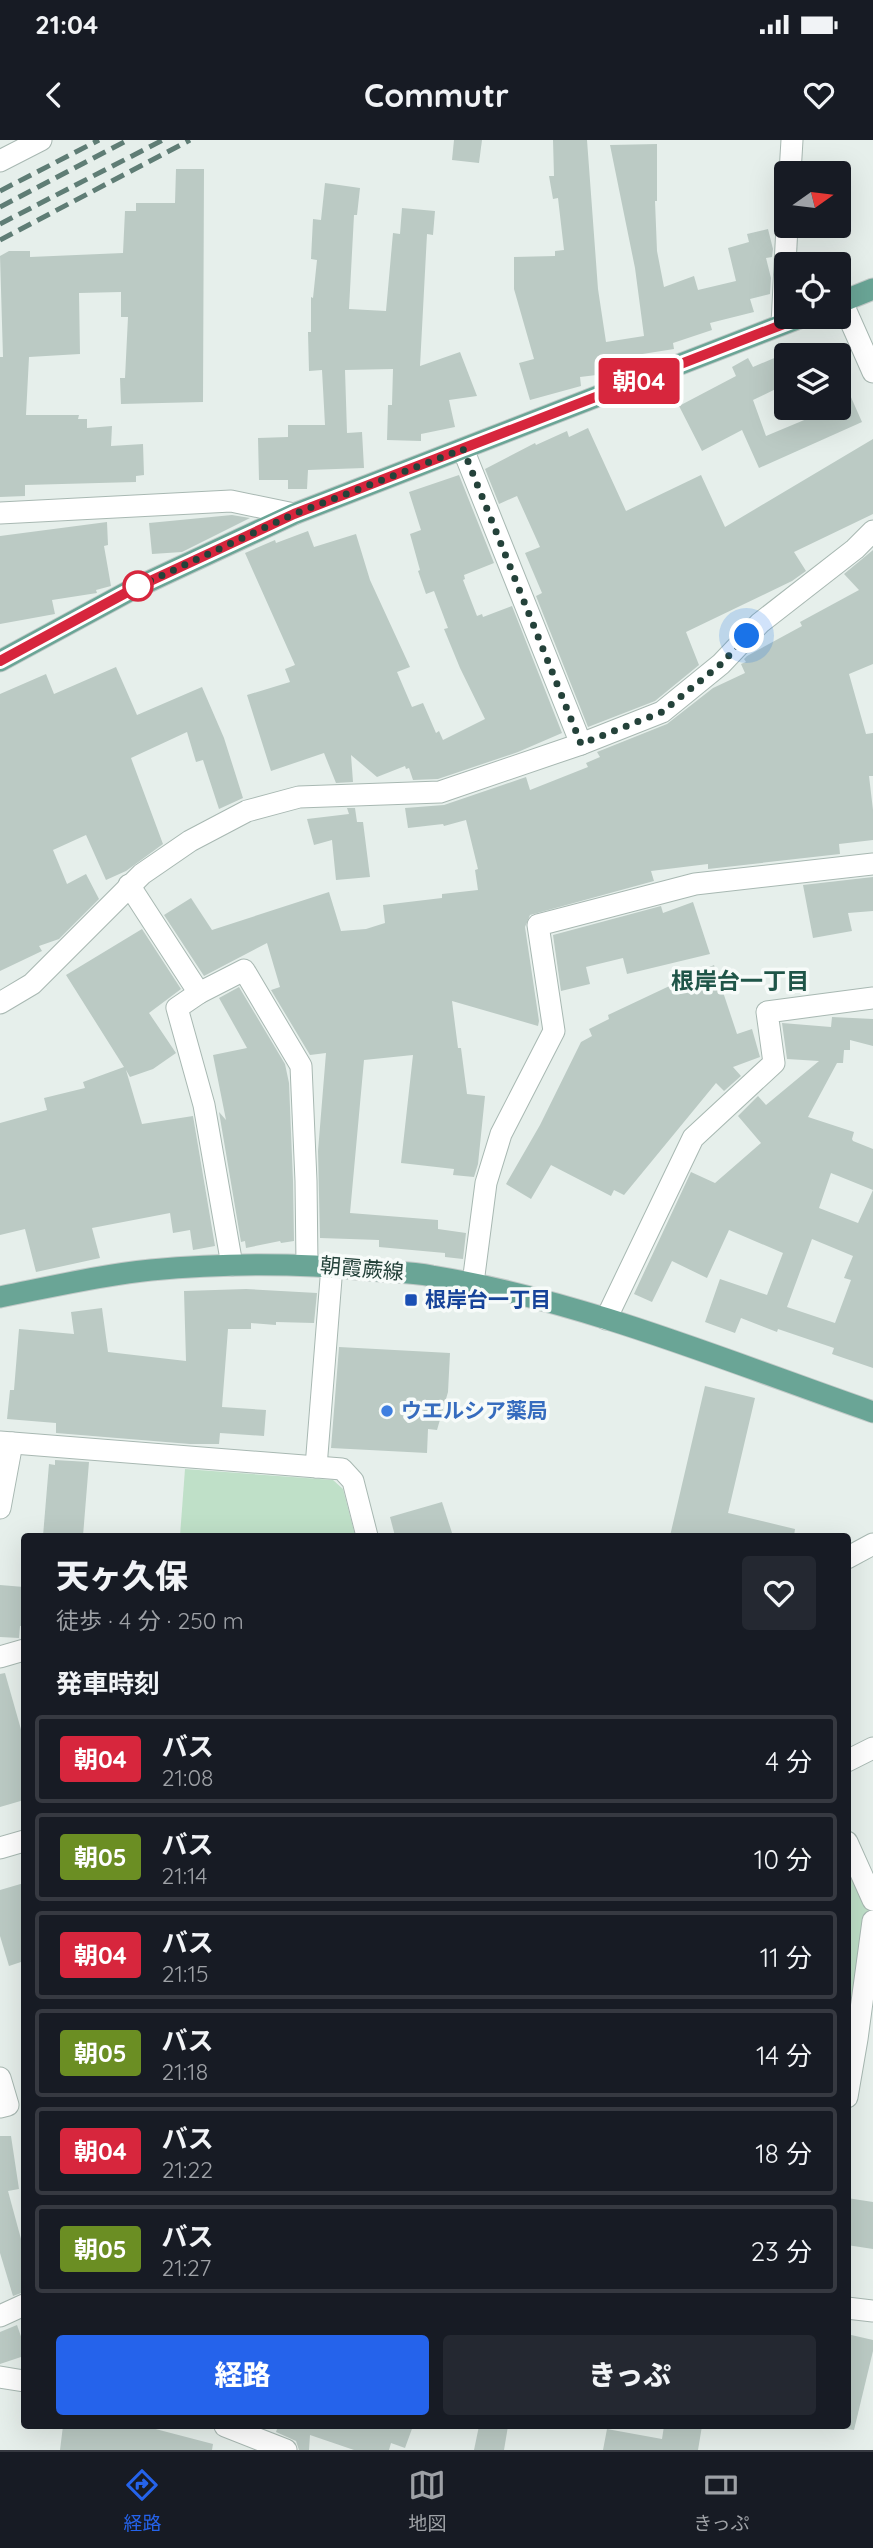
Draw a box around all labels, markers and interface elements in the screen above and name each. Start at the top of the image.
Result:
text: 21:04 [35,8,98,41]
text: Commutr [364,75,509,115]
icon: back [35,76,73,114]
icon: heart [800,76,838,114]
north arrow [774,161,850,238]
map controls [774,161,851,420]
button: locate [774,252,851,329]
button: layers [774,343,851,420]
line badge: 朝04 [599,358,679,404]
text: 朝04 [613,366,665,396]
unlabelled marker [123,571,153,601]
your location [729,618,764,653]
district label: 根岸台一丁目 [671,966,809,995]
street label: 朝霞蕨線 [319,1251,405,1285]
place label: 根岸台一丁目 [425,1286,551,1312]
marker: 根岸台一丁目 [403,1292,419,1308]
place label: ウエルシア薬局 [401,1397,548,1423]
marker: ウエルシア薬局 [379,1403,395,1419]
text: 天ヶ久保 [56,1555,188,1596]
button: heart [742,1556,816,1630]
text: 徒歩 · 4 分 · 250 m [56,1606,244,1635]
text: 発車時刻 [56,1667,160,1700]
text: バス [162,1730,214,1763]
text: 朝04 [74,1744,127,1774]
text: 4 分 [765,1745,812,1778]
text: 21:08 [162,1763,214,1792]
text: バス [162,1828,214,1861]
text: 朝05 [74,1842,127,1872]
text: 10 分 [754,1843,812,1876]
text: 21:14 [162,1861,207,1890]
text: バス [162,1926,214,1959]
text: 朝04 [74,1940,127,1970]
text: 11 分 [760,1941,812,1974]
text: 21:15 [162,1959,208,1988]
text: バス [162,2024,214,2057]
text: 朝05 [74,2038,127,2068]
text: 14 分 [756,2039,812,2072]
text: 21:18 [162,2057,208,2086]
text: バス [162,2122,214,2155]
text: 朝04 [74,2136,127,2166]
text: 18 分 [755,2137,812,2170]
text: 21:22 [162,2155,213,2184]
text: バス [162,2220,214,2253]
text: 朝05 [74,2234,127,2264]
text: 23 分 [751,2235,812,2268]
text: 21:27 [162,2253,211,2282]
button: 経路 [56,2335,429,2415]
button: きっぷ [443,2335,816,2415]
tab: 経路 [123,2466,161,2535]
tab: 地図 [408,2466,446,2535]
tab: きっぷ [693,2466,750,2535]

